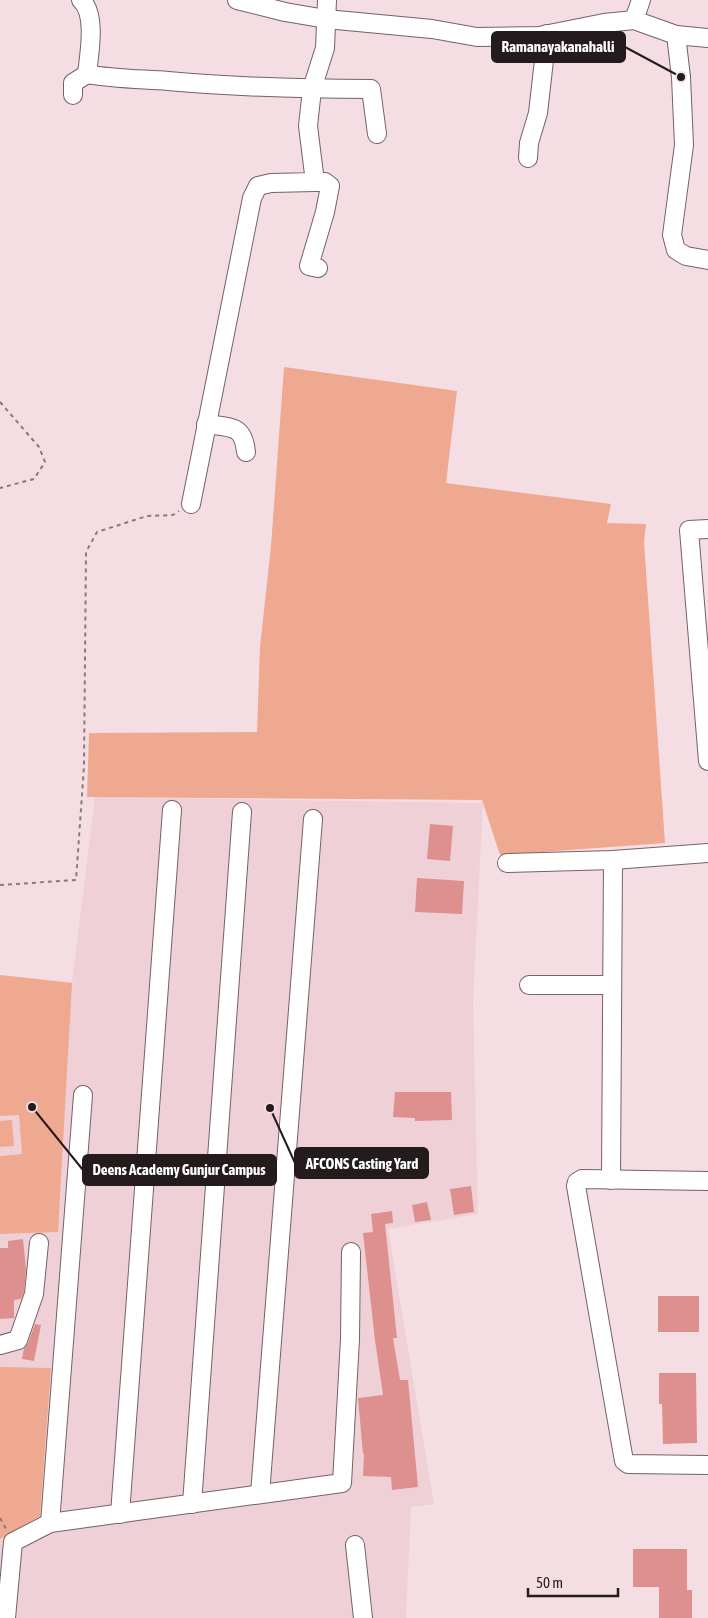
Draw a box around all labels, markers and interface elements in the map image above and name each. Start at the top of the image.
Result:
callout: Ramanayakanahalli [492,32,625,62]
text: Ramanayakanahalli [502,38,614,55]
callout: AFCONS Casting Yard [295,1148,428,1178]
callout: Deens Academy Gunjur Campus [83,1155,276,1185]
text: AFCONS Casting Yard [305,1155,418,1172]
text: Deens Academy Gunjur Campus [92,1161,266,1178]
scale bar [528,1566,618,1598]
text: 50 m [536,1574,563,1591]

